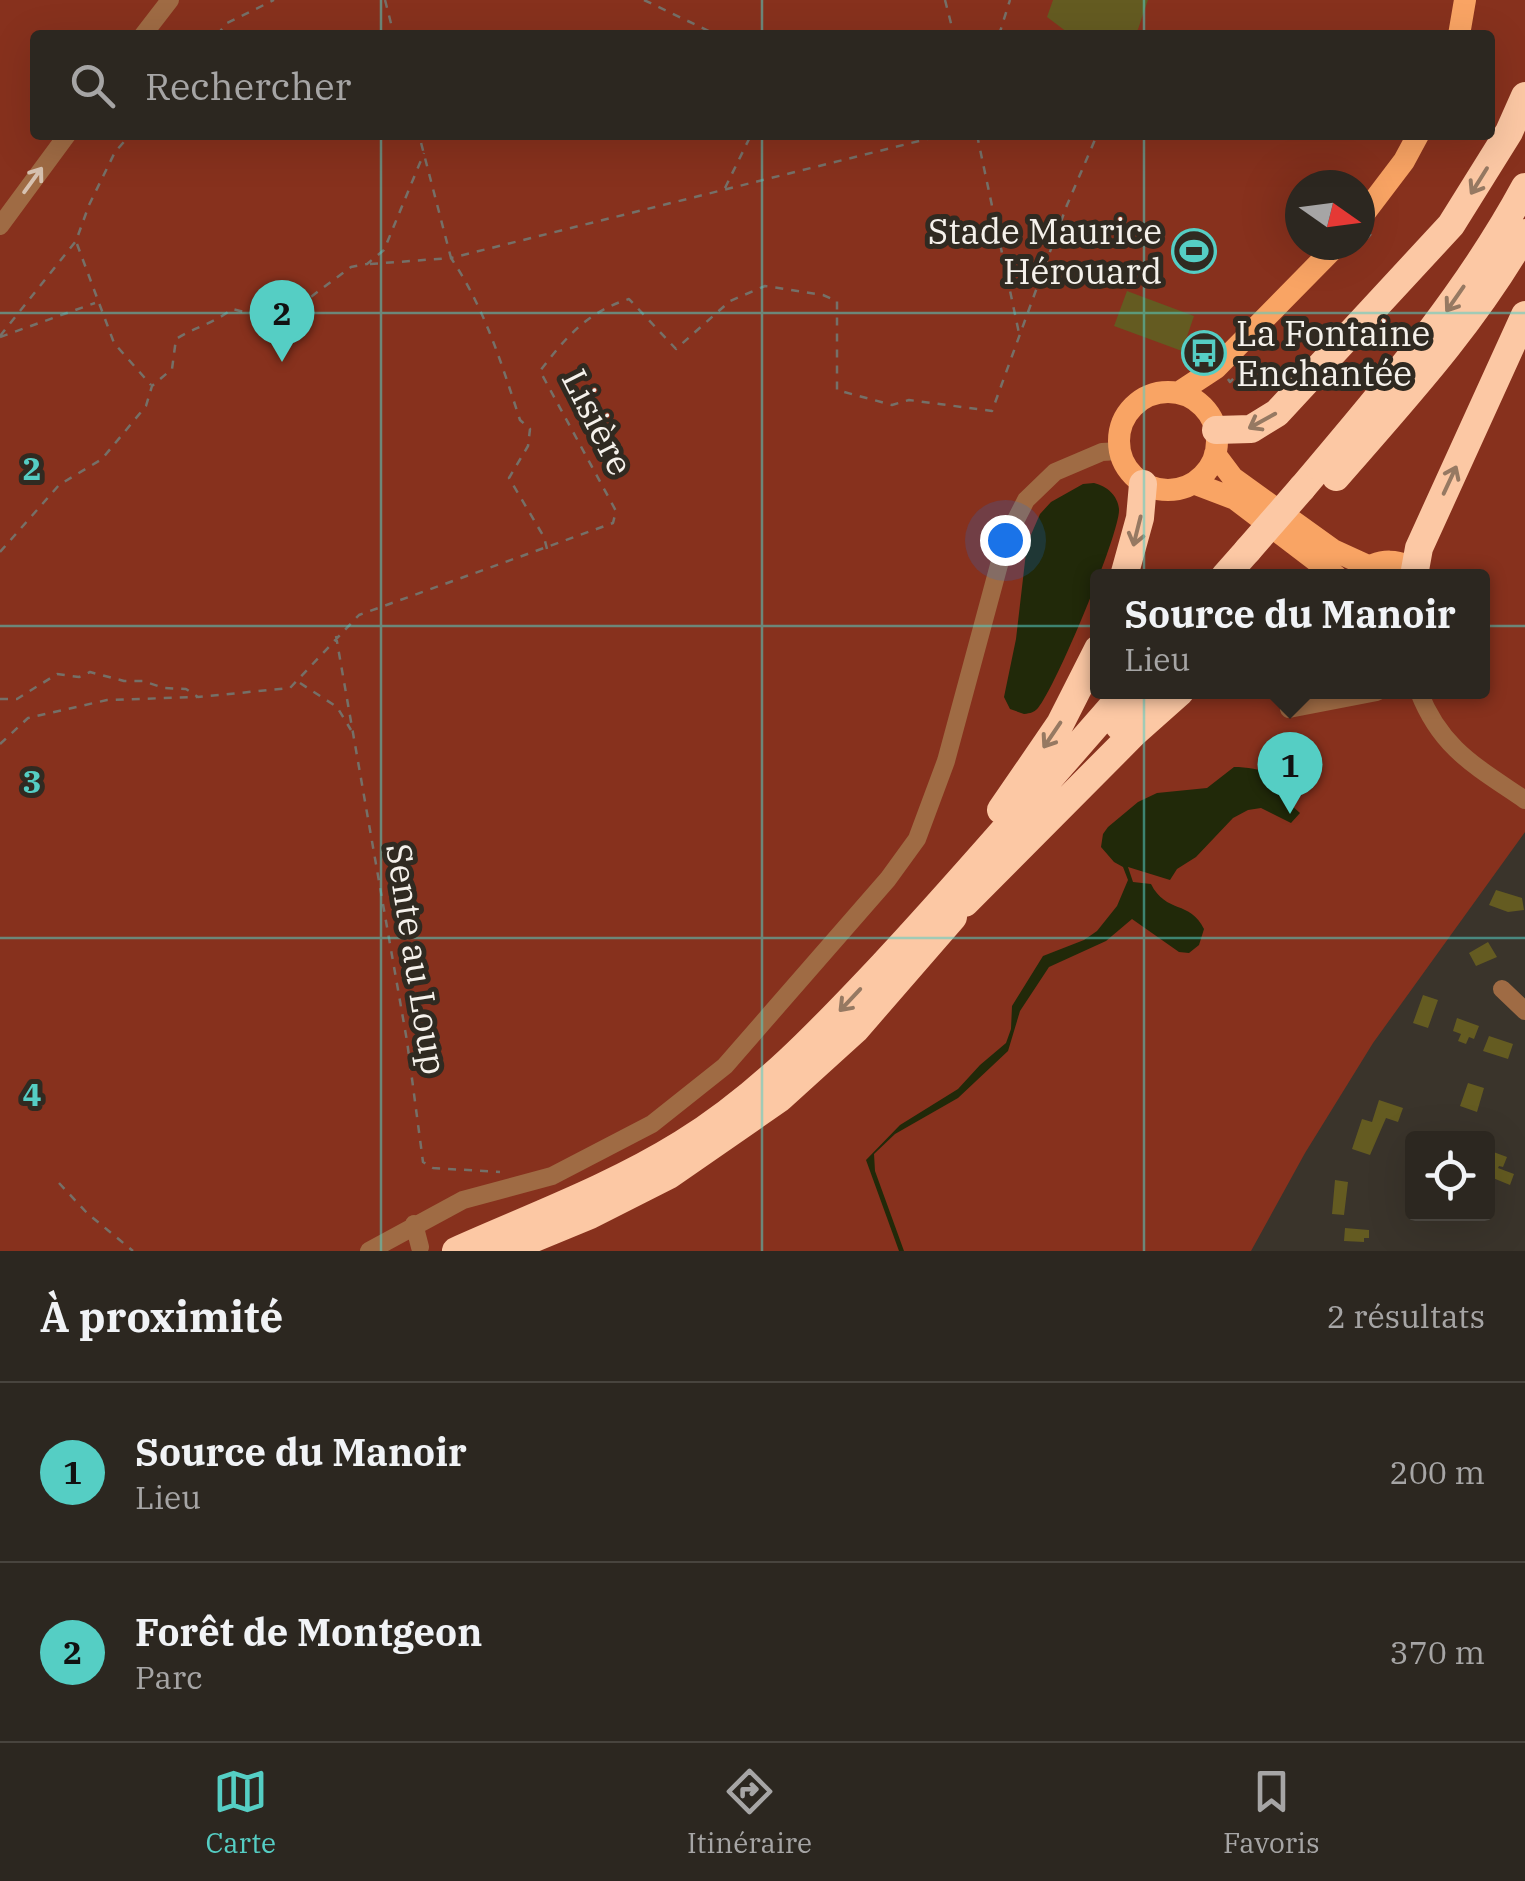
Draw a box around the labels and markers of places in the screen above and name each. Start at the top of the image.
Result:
place label: Stade Maurice Hérouard [928,208,1162,294]
sports icon: Stade Maurice Hérouard [1171,228,1217,274]
pin: 2 [250,280,314,362]
place label: La Fontaine Enchantée [1236,310,1430,396]
bus stop icon: La Fontaine Enchantée [1181,330,1227,376]
pin: 1 [1258,732,1322,814]

